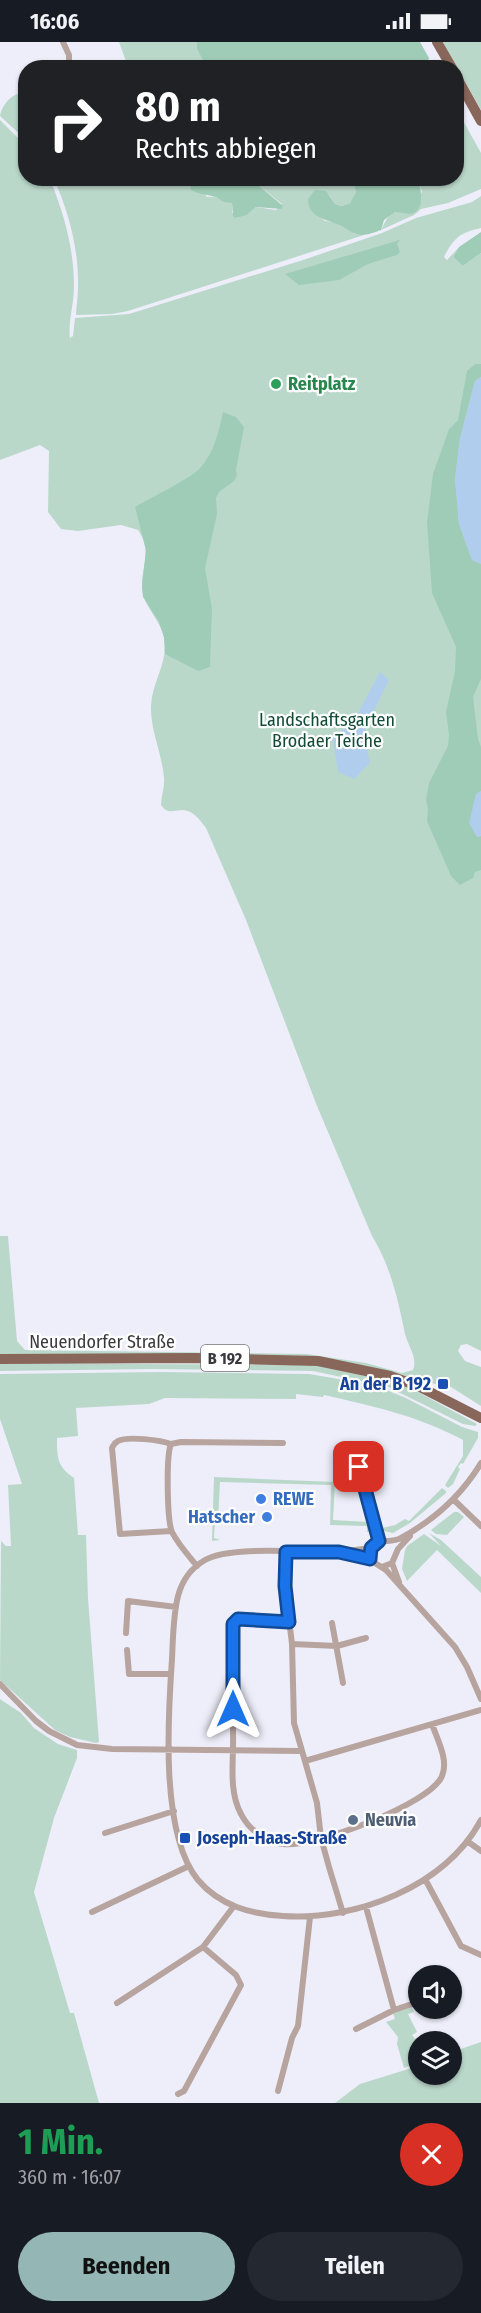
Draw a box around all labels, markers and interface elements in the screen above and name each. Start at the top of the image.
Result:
text: 16:06 [30,8,79,35]
text: 80 m [135,82,221,132]
icon: right [36,84,114,162]
text: Rechts abbiegen [135,133,317,165]
place label: Reitplatz [288,373,356,395]
marker: Reitplatz [269,377,283,391]
park label: Landschaftsgarten Brodaer Teiche [259,709,395,752]
street label: Neuendorfer Straße [29,1331,175,1353]
road number: B 192 [201,1345,249,1371]
place label: An der B 192 [339,1373,431,1395]
marker: An der B 192 [436,1377,450,1391]
pin [333,1441,384,1492]
icon: arrive [342,1450,375,1483]
place label: REWE [273,1488,315,1510]
marker: REWE [254,1492,268,1506]
place label: Hatscher [188,1506,255,1528]
marker: Hatscher [260,1510,274,1524]
position arrow [201,1677,265,1741]
place label: Neuvia [365,1809,416,1831]
marker: Neuvia [346,1813,360,1827]
place label: Joseph-Haas-Straße [196,1827,347,1849]
marker: Joseph-Haas-Straße [178,1831,192,1845]
map controls [408,1965,462,2085]
button: sound [408,1965,462,2019]
button: layers [408,2031,462,2085]
text: 1 Min. [18,2120,103,2164]
button: close [400,2123,463,2186]
text: 360 m · 16:07 [18,2165,121,2189]
button: Beenden [18,2232,235,2301]
button: Teilen [247,2232,463,2301]

